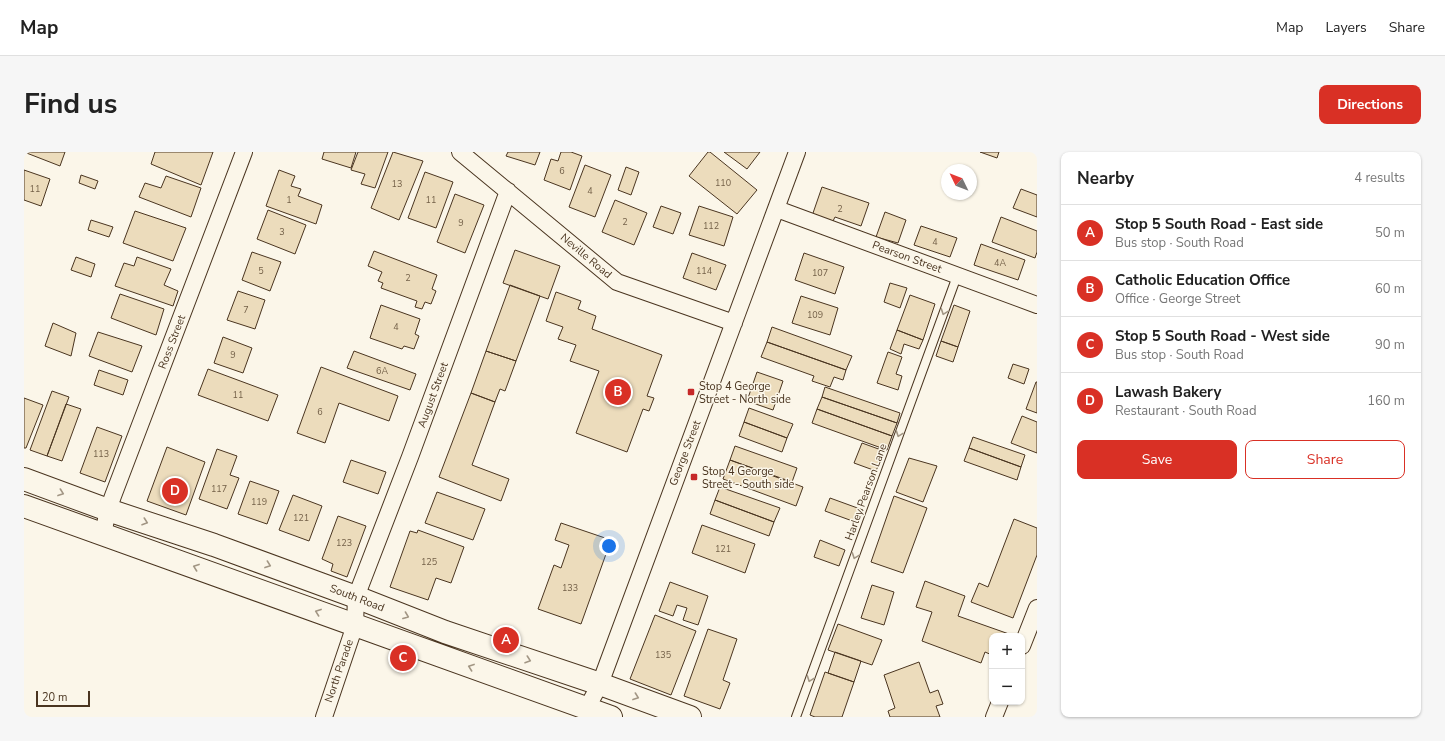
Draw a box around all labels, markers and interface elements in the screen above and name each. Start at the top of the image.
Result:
text: Map [20,15,58,41]
text: Map [1276,18,1303,37]
text: Layers [1325,18,1367,37]
text: Share [1389,18,1425,37]
text: Find us [24,85,118,123]
button: Directions [1319,85,1421,124]
north arrow [941,164,977,200]
house number: 6 [559,165,565,177]
text: Nearby [1077,167,1134,190]
text: 4 results [1354,169,1405,187]
house number: 110 [715,177,731,189]
house number: 13 [392,178,402,190]
house number: 11 [30,183,40,195]
house number: 4 [587,185,593,197]
house number: 1 [286,194,292,206]
house number: 11 [426,194,436,206]
house number: 2 [837,203,843,215]
text: Stop 5 South Road - East side [1115,214,1323,234]
house number: 2 [622,216,628,228]
house number: 9 [458,217,464,229]
house number: 112 [703,220,719,232]
text: A [1085,224,1095,242]
text: 50 m [1375,224,1405,242]
house number: 3 [279,226,285,238]
street label: Neville Road [557,230,615,282]
text: Bus stop · South Road [1115,234,1244,252]
house number: 4 [932,236,938,248]
street label: Pearson Street [870,238,944,277]
house number: 4A [994,257,1006,269]
house number: 5 [258,265,264,277]
house number: 114 [696,265,713,277]
house number: 107 [812,267,828,279]
text: Catholic Education Office [1115,270,1290,290]
house number: 2 [405,272,411,284]
text: B [1086,280,1094,298]
text: 60 m [1375,280,1405,298]
text: Office · George Street [1115,290,1240,308]
house number: 7 [243,304,249,316]
house number: 109 [807,309,823,321]
one-way arrow [940,309,948,316]
street label: Ross Street [155,313,189,371]
house number: 4 [393,321,399,333]
text: Stop 5 South Road - West side [1115,326,1330,346]
text: C [1086,336,1094,354]
text: 90 m [1375,336,1405,354]
text: Bus stop · South Road [1115,346,1244,364]
house number: 9 [230,349,236,361]
street label: August Street [414,360,452,430]
house number: 6A [376,365,388,377]
pin: B [605,377,631,407]
place label: Stop 4 George Street - North side [699,379,791,407]
text: Lawash Bakery [1115,382,1221,402]
marker: Stop 4 George Street - North side [686,387,696,397]
house number: 11 [233,389,243,401]
text: D [1085,392,1095,410]
text: 160 m [1367,392,1405,410]
text: Restaurant · South Road [1115,402,1256,420]
house number: 6 [317,406,323,418]
street label: George Street [666,418,704,488]
one-way arrow [895,431,904,438]
button: Save [1077,440,1237,479]
button: Share [1245,440,1405,479]
street label: Harley Pearson Lane [841,441,891,543]
house number: 113 [93,448,109,460]
place label: Stop 4 George Street - South side [702,464,795,492]
marker: Stop 4 George Street - South side [689,472,699,482]
pin: D [162,476,188,506]
house number: 117 [211,483,227,495]
one-way arrow [57,488,64,496]
house number: 119 [251,496,267,508]
house number: 121 [293,512,309,524]
one-way arrow [142,518,149,526]
your location [599,536,619,556]
house number: 123 [336,537,352,549]
house number: 121 [715,543,731,555]
one-way arrow [851,553,859,560]
house number: 125 [421,556,437,568]
one-way arrow [264,561,271,569]
one-way arrow [193,564,200,572]
street label: South Road [327,581,387,615]
house number: 133 [562,582,578,594]
one-way arrow [315,608,322,616]
one-way arrow [402,612,409,620]
pin: A [493,625,519,655]
map controls [989,633,1025,705]
button: + [989,633,1025,669]
street label: North Parade [321,637,357,705]
pin: C [390,643,416,673]
house number: 135 [655,649,671,661]
one-way arrow [524,655,531,664]
one-way arrow [468,663,475,671]
button: − [989,669,1025,705]
one-way arrow [806,675,815,682]
scale bar [36,689,90,708]
text: 20 m [42,690,67,705]
one-way arrow [633,693,640,701]

